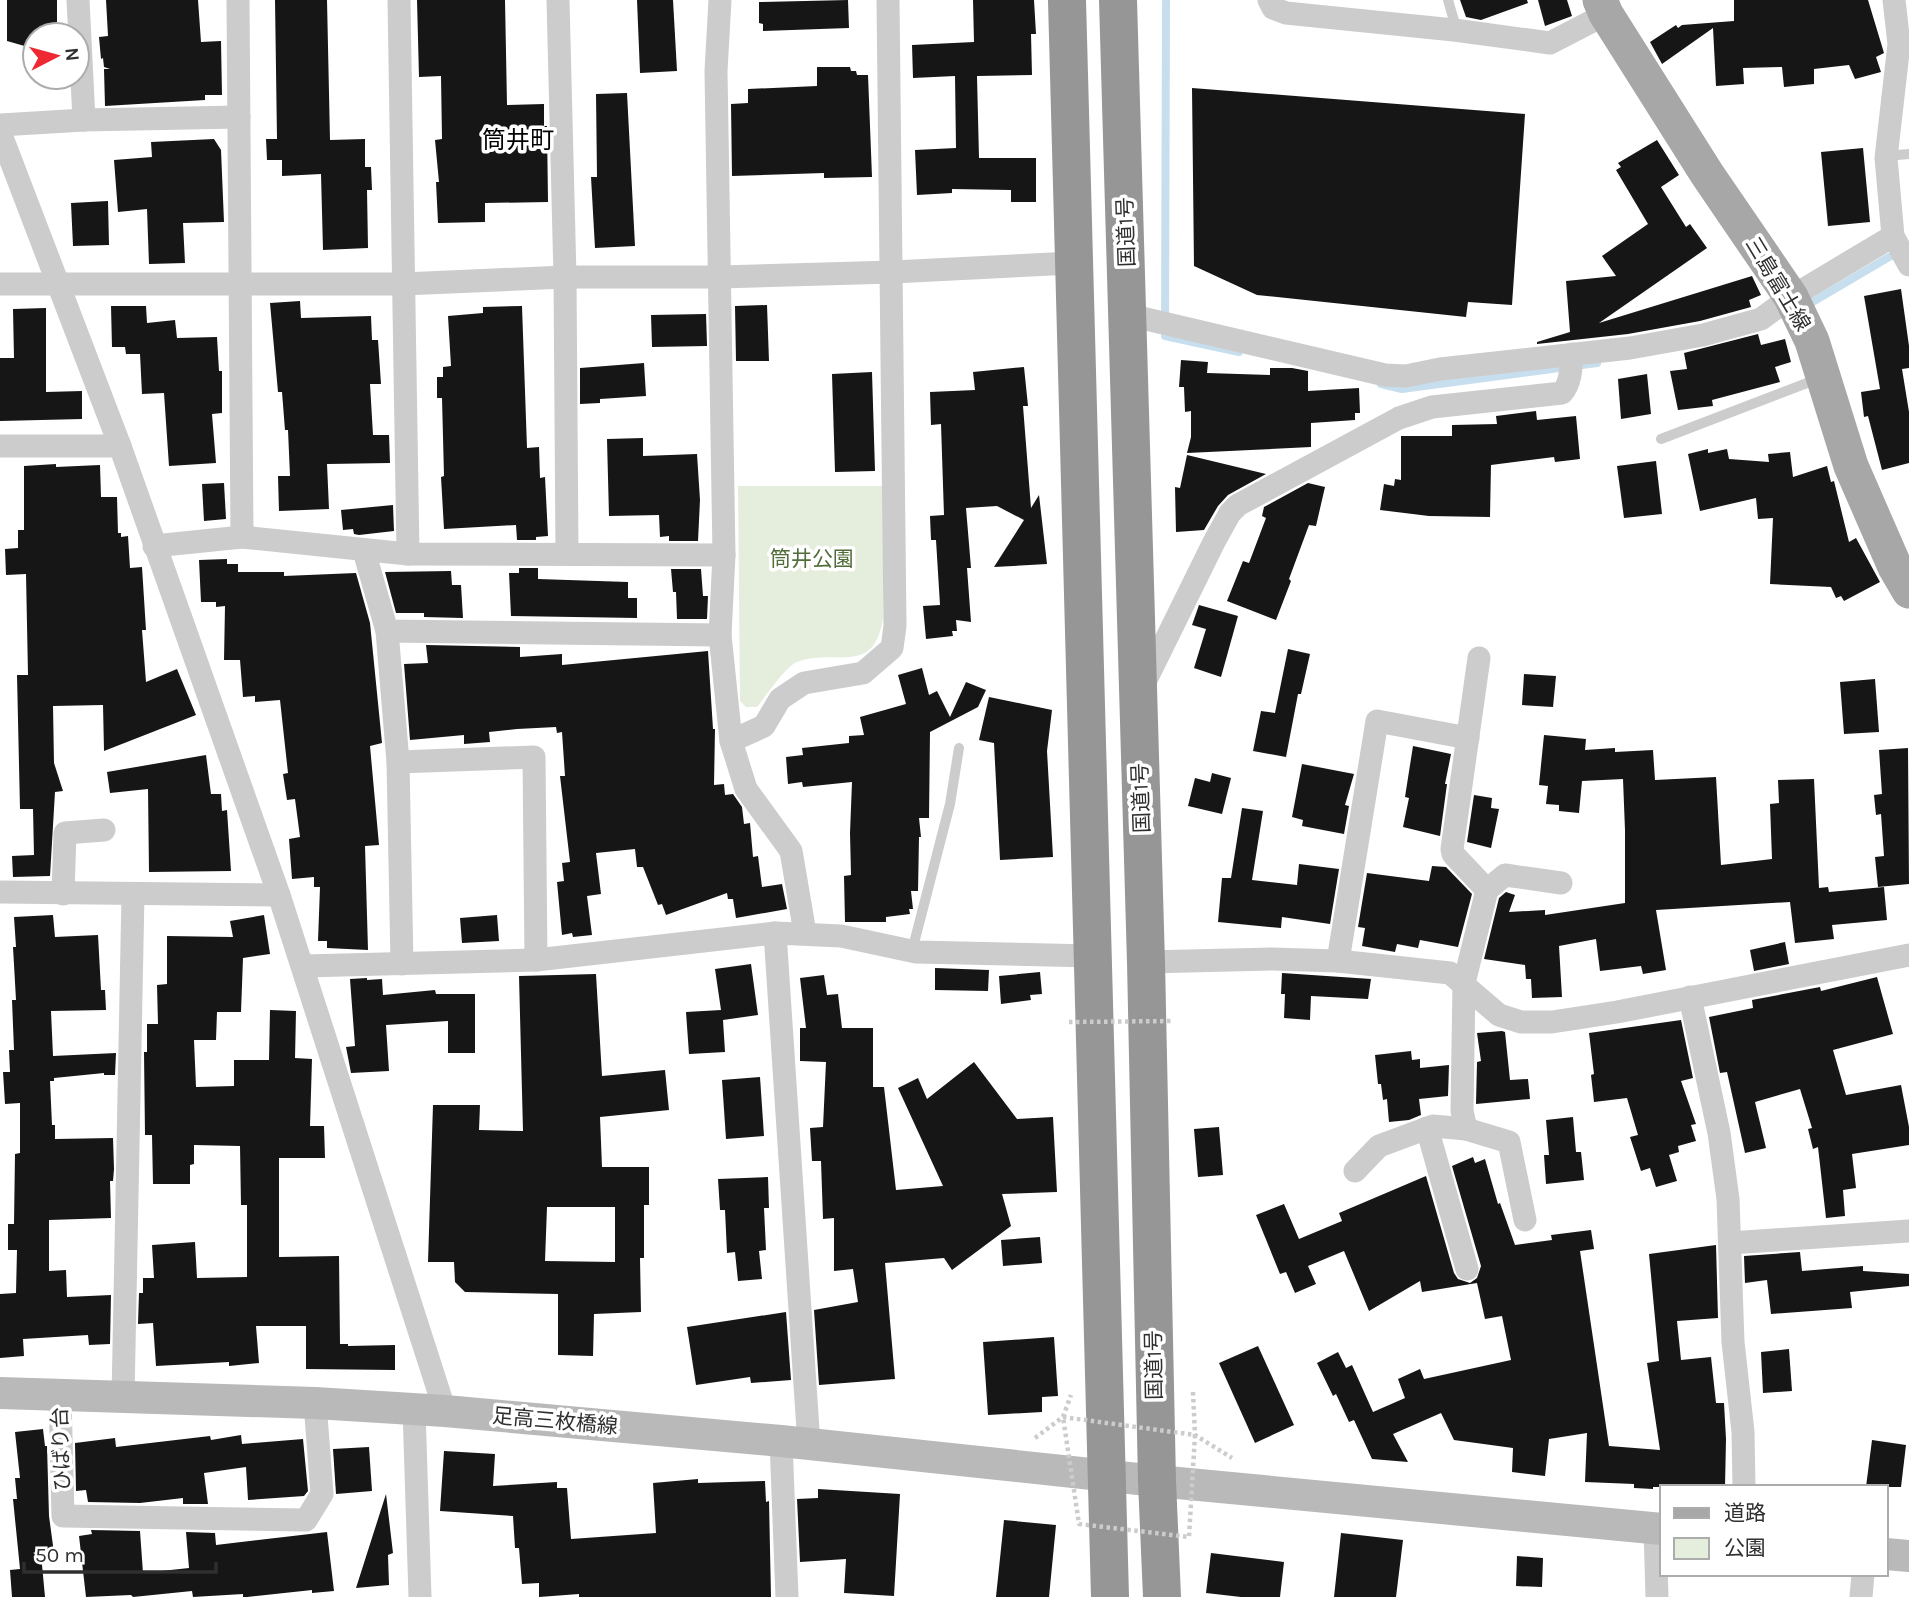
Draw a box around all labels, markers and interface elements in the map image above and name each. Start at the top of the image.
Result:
north arrow [21,21,91,91]
text: N [60,46,84,62]
district label: 筒井町 [482,126,554,154]
street label: 国道1号 [1113,197,1139,267]
street label: 三島富士線 [1741,233,1815,335]
park label: 筒井公園 [770,547,854,571]
street label: 国道1号 [1128,763,1154,833]
street label: 国道1号 [1141,1330,1167,1400]
street label: 足高三枚橋線 [491,1404,619,1438]
street label: ひばり台 [48,1407,74,1491]
legend [1660,1485,1888,1576]
text: 道路 [1724,1501,1766,1525]
scale bar [24,1530,217,1574]
text: 公園 [1724,1536,1766,1560]
text: 50 m [35,1543,84,1567]

